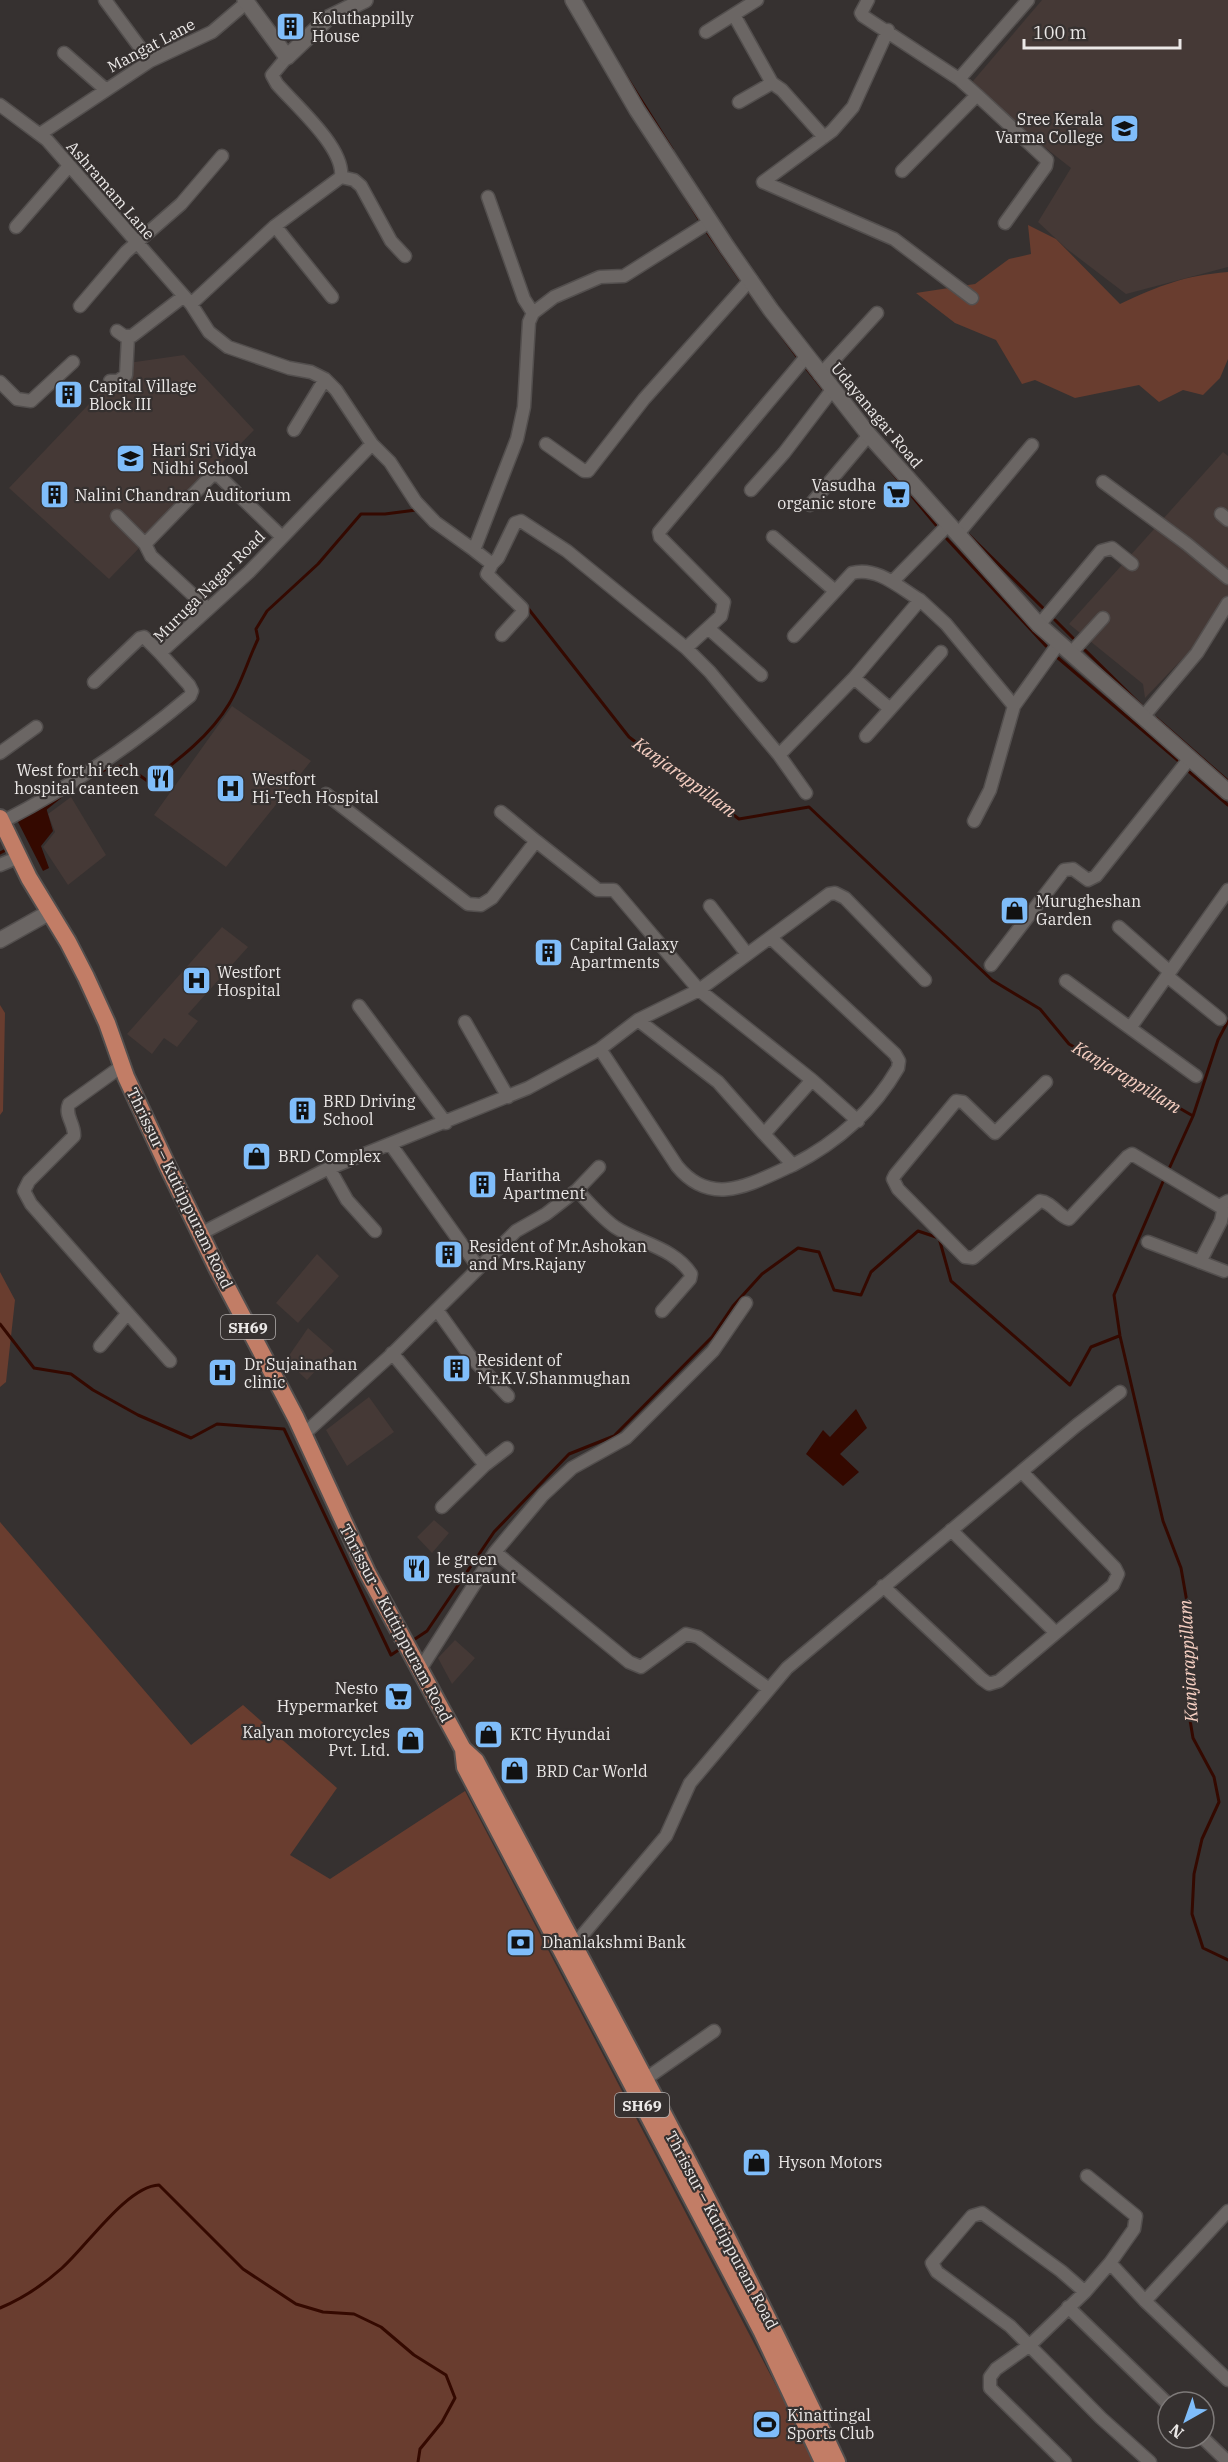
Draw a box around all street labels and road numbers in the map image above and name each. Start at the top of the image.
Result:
street label: Mangat Lane [104,14,198,76]
street label: Ashramam Lane [63,136,159,244]
street label: Udayanagar Road [827,358,927,472]
street label: Muruga Nagar Road [149,526,269,646]
street label: Thrissur – Kuttippuram Road [122,1084,238,1292]
road number: SH69 [221,1315,275,1339]
street label: Thrissur – Kuttippuram Road [335,1521,457,1726]
road number: SH69 [615,2093,669,2117]
street label: Thrissur – Kuttippuram Road [661,2128,783,2333]

